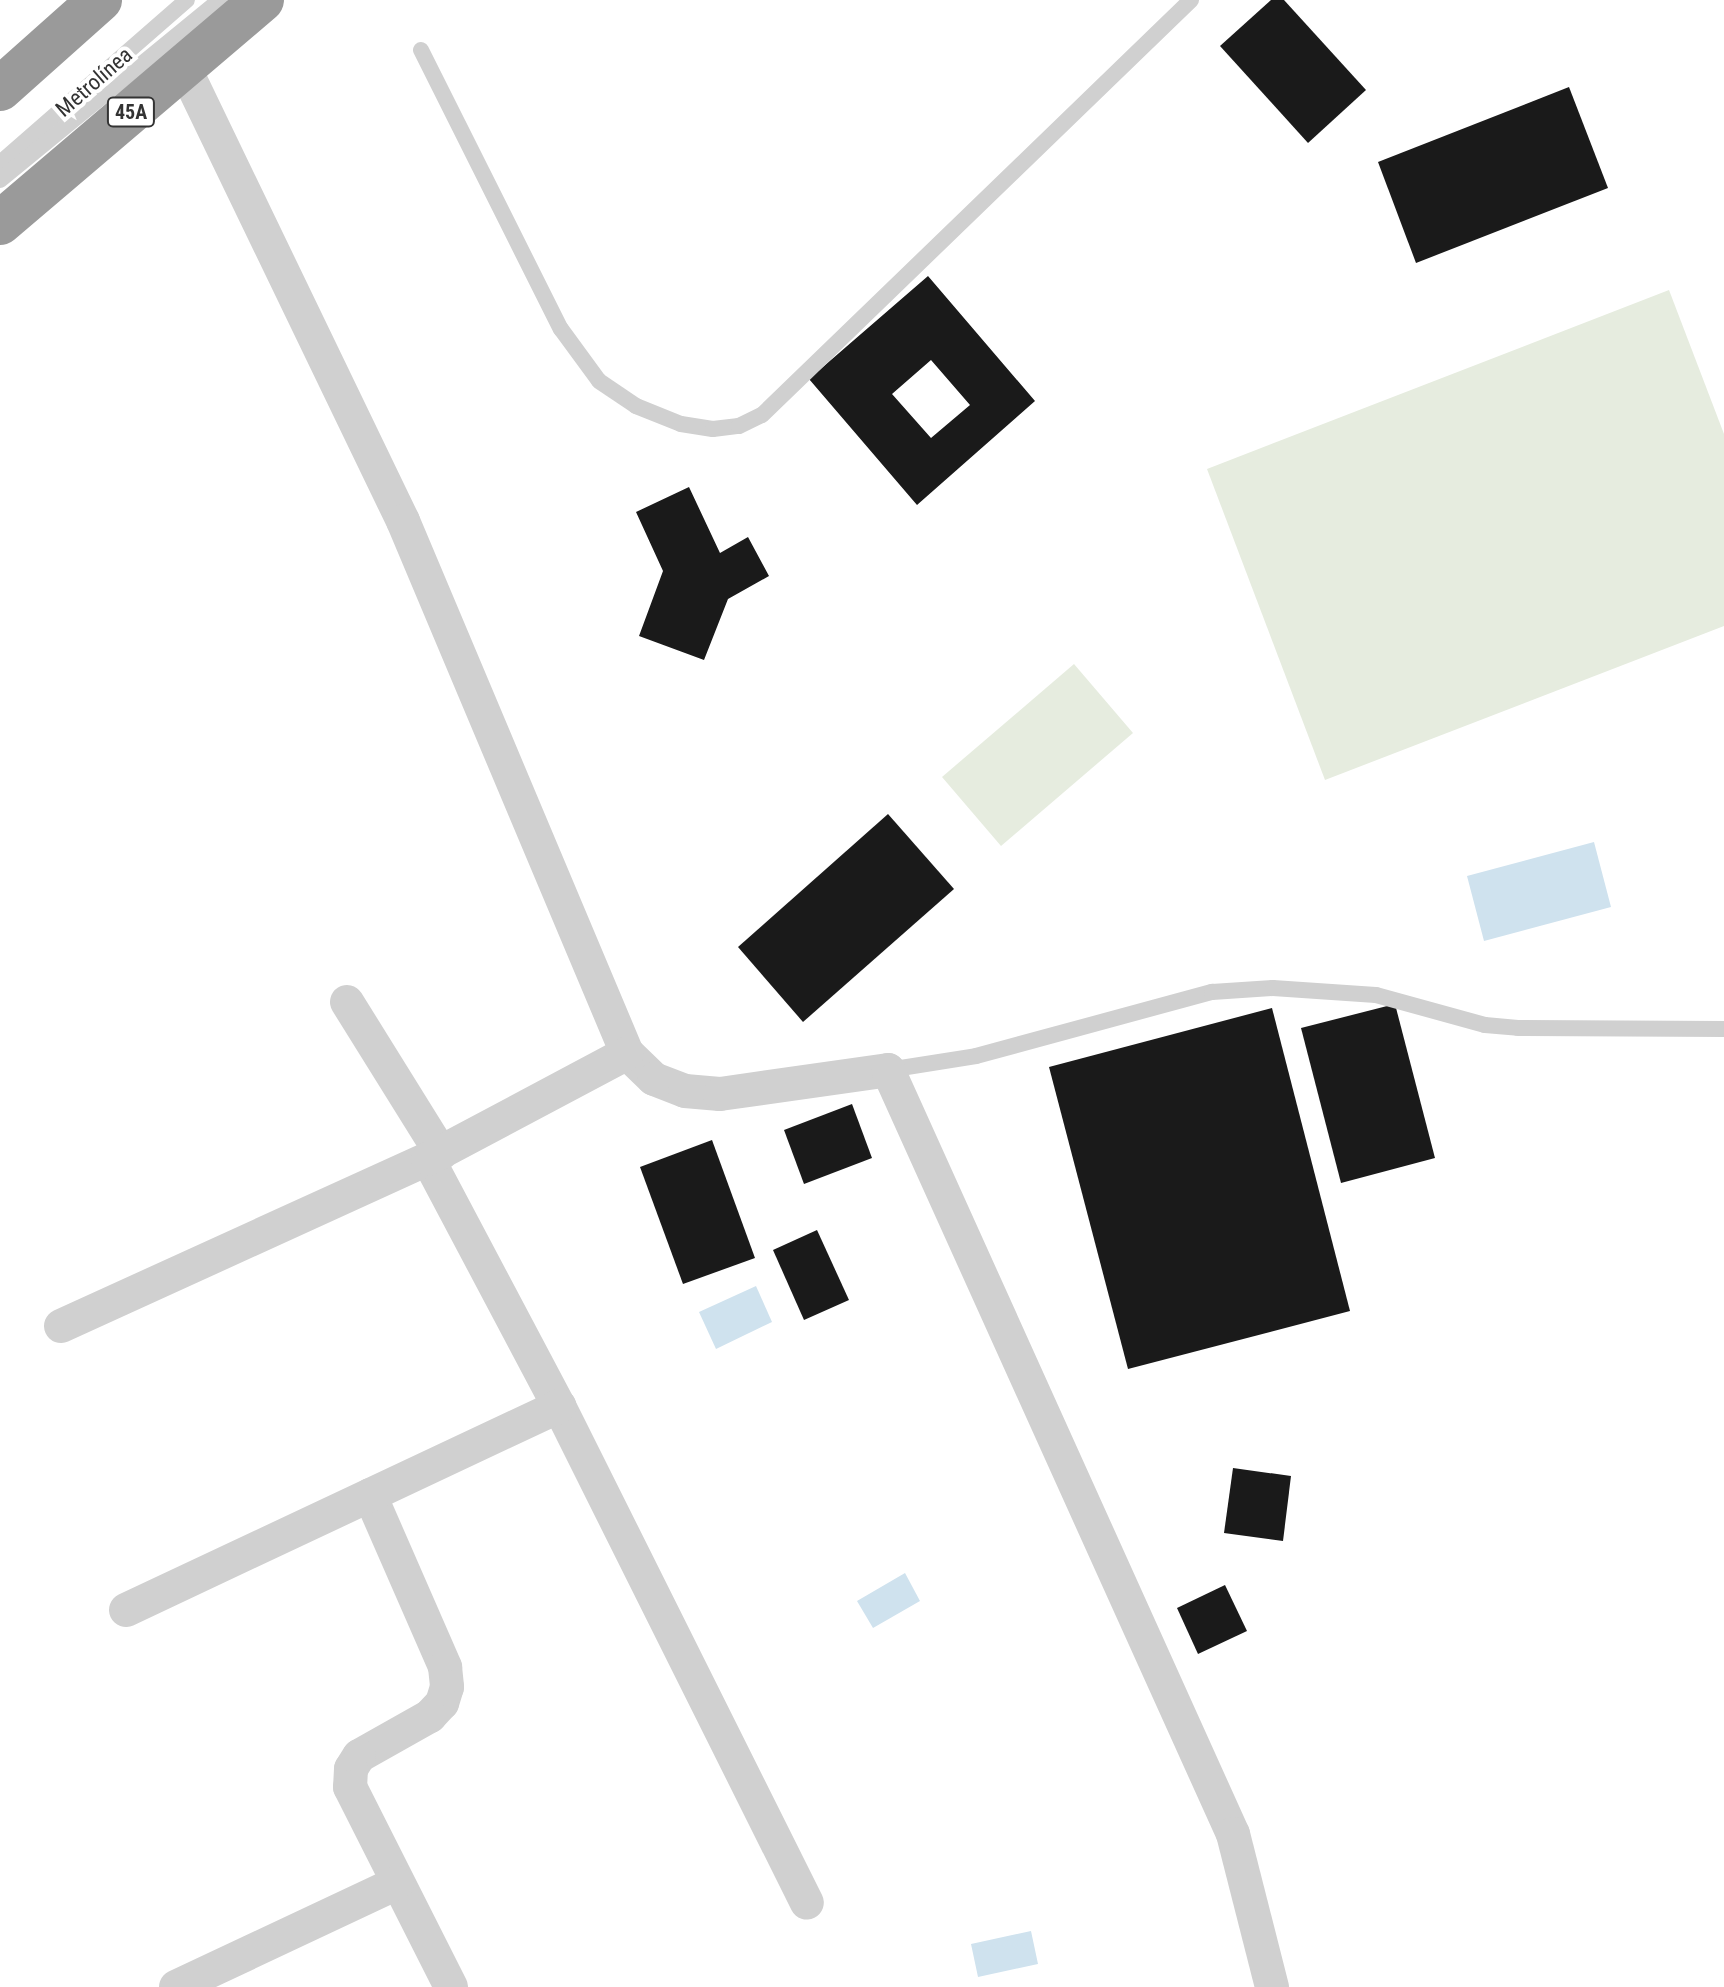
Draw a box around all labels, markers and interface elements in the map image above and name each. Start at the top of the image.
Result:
street label: Metrolínea [50,42,138,122]
road number: 45A [105,96,157,128]

